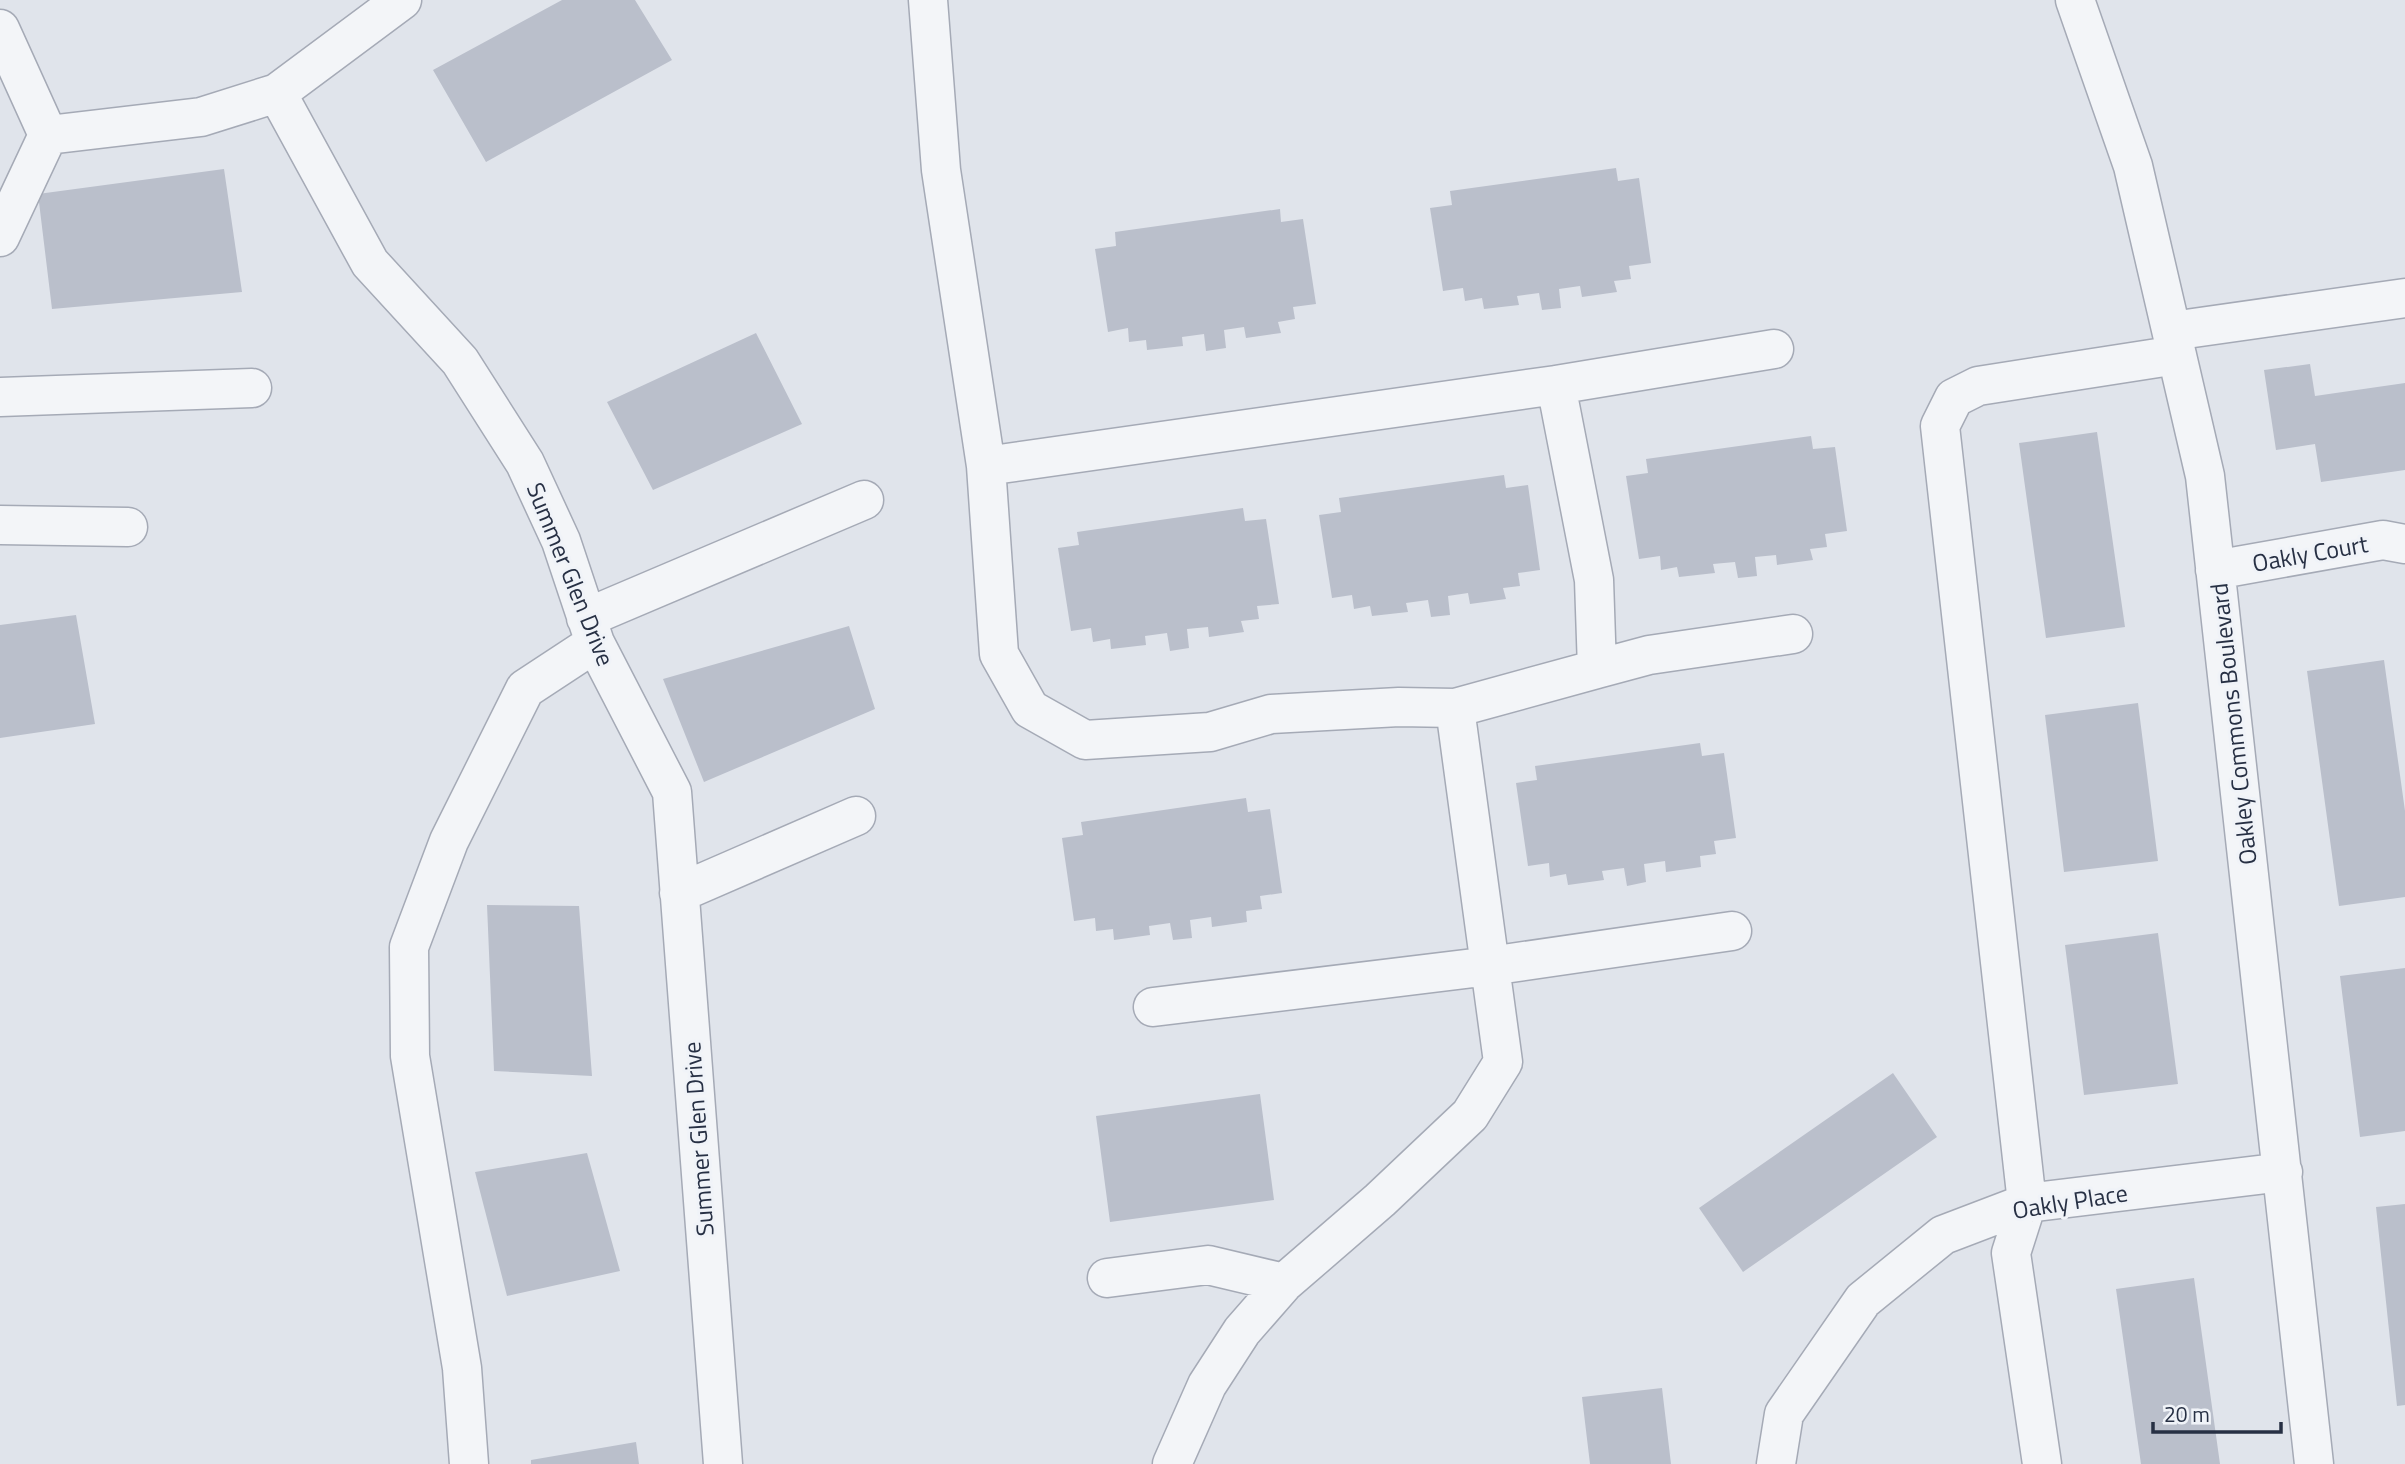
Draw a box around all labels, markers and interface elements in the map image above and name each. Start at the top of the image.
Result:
street label: Summer Glen Drive [518,477,624,671]
street label: Oakly Court [2249,525,2371,581]
street label: Oakley Commons Boulevard [2200,581,2266,867]
street label: Summer Glen Drive [673,1041,723,1237]
street label: Oakly Place [2010,1174,2130,1228]
scale bar [2153,1390,2281,1434]
text: 20 m [2164,1398,2210,1430]

